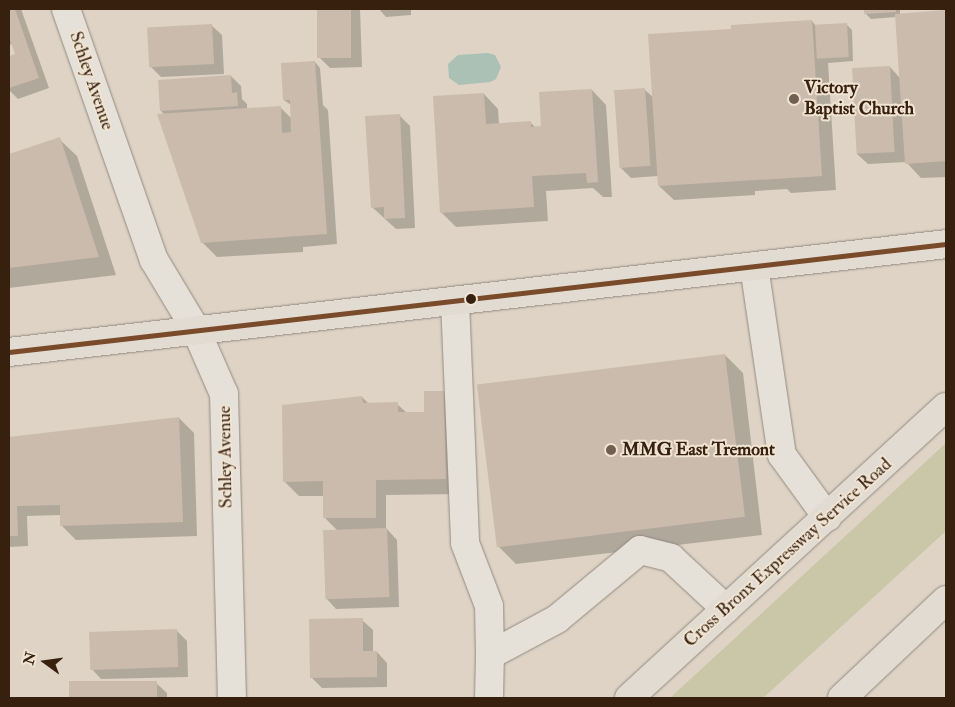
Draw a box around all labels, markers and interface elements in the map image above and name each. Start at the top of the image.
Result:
street label: Schley Avenue [64,29,118,133]
place label: Victory Baptist Church [804,78,914,120]
marker: Victory Baptist Church [788,93,800,105]
unlabelled marker [466,294,476,304]
street label: Schley Avenue [214,406,238,508]
place label: MMG East Tremont [622,439,775,461]
marker: MMG East Tremont [604,443,618,457]
street label: Cross Bronx Expressway Service Road [680,454,896,652]
north arrow [20,637,70,687]
text: N [20,650,40,666]

